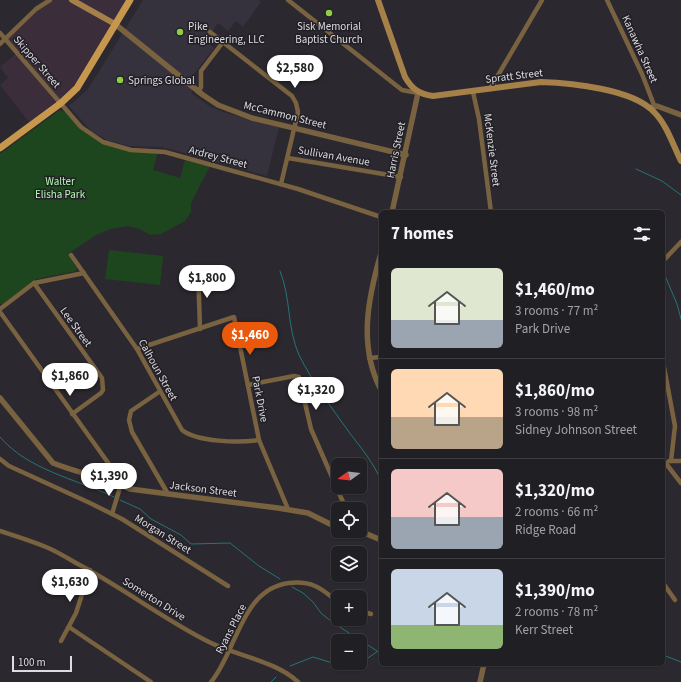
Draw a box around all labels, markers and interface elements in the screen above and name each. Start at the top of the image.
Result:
marker: Sisk Memorial Baptist Church [324,8,334,18]
street label: Kanawha Street [618,13,662,86]
place label: Pike Engineering, LLC [188,19,265,47]
place label: Sisk Memorial Baptist Church [295,19,363,47]
marker: Pike Engineering, LLC [175,27,185,37]
street label: Skipper Street [10,32,64,92]
pin: $2,580 [262,55,328,89]
text: $2,580 [276,59,314,77]
street label: Spratt Street [484,65,544,87]
place label: Springs Global [128,73,195,88]
marker: Springs Global [115,75,125,85]
street label: McCammon Street [242,97,328,133]
street label: McKenzie Street [480,113,504,188]
street label: Harris Street [383,120,409,180]
street label: Ardrey Street [187,142,249,172]
street label: Sullivan Avenue [297,142,372,170]
park label: Walter Elisha Park [35,174,86,202]
text: 7 homes [391,222,453,246]
icon: filters [631,223,653,245]
pin: $1,800 [174,265,240,299]
text: $1,800 [188,269,226,287]
text: $1,460/mo [515,278,595,302]
icon: home [423,284,471,332]
text: 3 rooms · 77 m² [515,302,598,320]
street label: Lee Street [56,304,96,350]
text: Park Drive [515,320,570,338]
pin: $1,460 [217,322,283,356]
text: $1,460 [231,326,269,344]
street label: Calhoun Street [135,336,181,404]
pin: $1,860 [37,363,103,397]
text: $1,860 [51,367,89,385]
street label: Park Drive [248,375,272,424]
pin: $1,320 [283,377,349,411]
text: $1,860/mo [515,379,595,403]
text: $1,320 [297,381,335,399]
icon: home [423,385,471,433]
text: 3 rooms · 98 m² [515,403,598,421]
text: Sidney Johnson Street [515,421,637,439]
north arrow [331,458,367,494]
map controls [331,458,367,670]
pin: $1,390 [76,463,142,497]
text: $1,390 [90,467,128,485]
street label: Jackson Street [169,477,238,501]
text: $1,320/mo [515,479,595,503]
icon: home [423,485,471,533]
button: locate [331,502,367,538]
text: 2 rooms · 66 m² [515,503,598,521]
street label: Morgan Street [132,511,194,558]
text: Ridge Road [515,521,576,539]
button: layers [331,546,367,582]
pin: $1,630 [37,569,103,603]
text: $1,630 [51,573,89,591]
street label: Somerton Drive [120,574,189,625]
text: $1,390/mo [515,579,595,603]
icon: home [423,585,471,633]
button: + [331,590,367,626]
street label: Ryans Place [212,601,250,657]
text: 2 rooms · 78 m² [515,603,598,621]
text: Kerr Street [515,621,573,639]
button: − [331,634,367,670]
scale bar [12,654,72,673]
text: 100 m [18,655,46,670]

